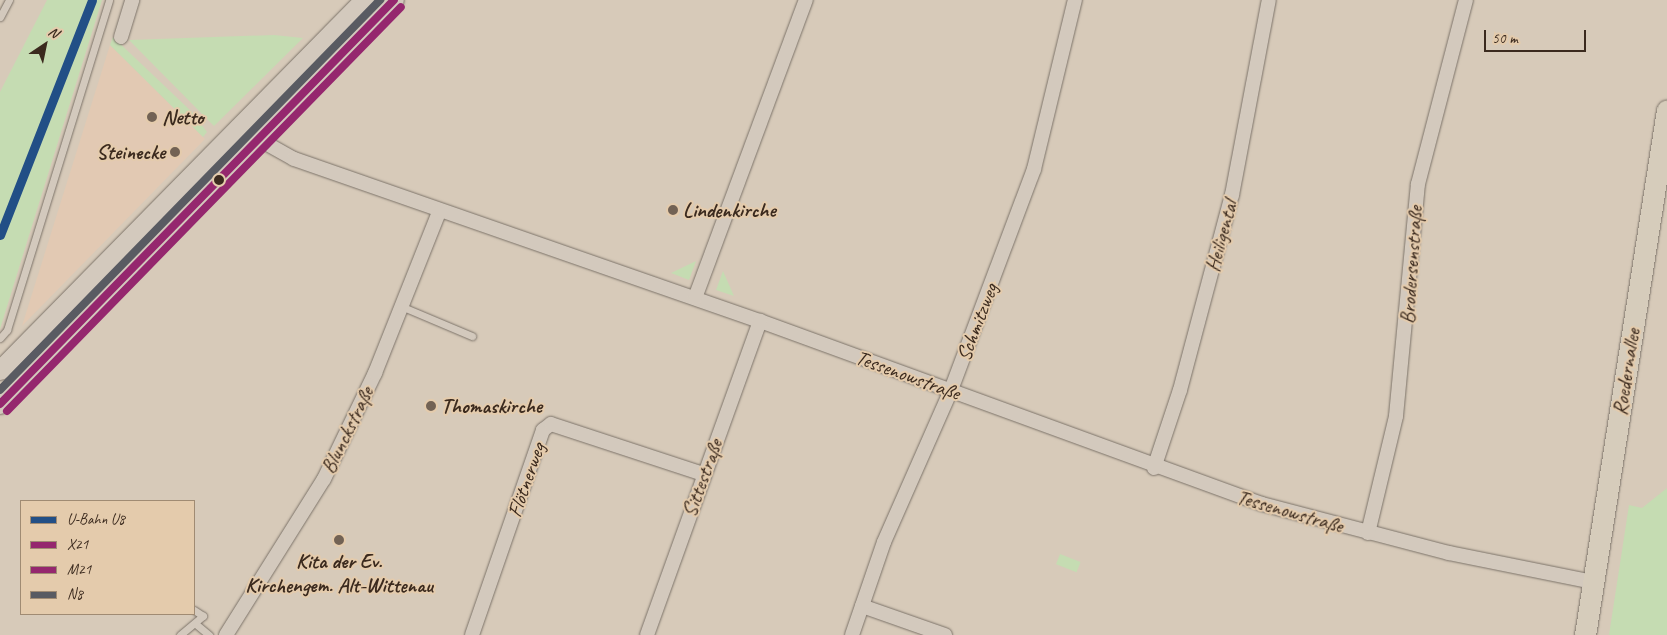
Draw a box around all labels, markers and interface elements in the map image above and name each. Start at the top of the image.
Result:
north arrow [20,20,70,70]
scale bar [1487,20,1590,52]
text: N [45,23,62,42]
text: 50 m [1492,29,1518,48]
place label: Netto [162,104,204,130]
marker: Netto [146,111,158,123]
place label: Steinecke [96,139,165,165]
marker: Steinecke [169,146,181,158]
unlabelled marker [214,175,224,185]
place label: Lindenkirche [683,197,776,223]
street label: Heiligental [1199,198,1243,274]
marker: Lindenkirche [667,204,679,216]
street label: Brodersenstraße [1394,205,1428,325]
street label: Schmitzweg [951,280,1003,364]
street label: Roedernallee [1607,327,1645,417]
street label: Tessenowstraße [852,344,964,406]
street label: Blunckstraße [315,383,379,477]
place label: Thomaskirche [441,393,542,419]
marker: Thomaskirche [425,400,437,412]
street label: Sittestraße [676,436,728,520]
street label: Flötnerweg [502,440,550,520]
street label: Tessenowstraße [1234,484,1346,538]
legend [20,500,195,615]
text: U-Bahn U8 [67,510,125,529]
marker: Kita der Ev. Kirchengem. Alt-Wittenau [333,534,345,546]
text: X21 [67,535,88,554]
place label: Kita der Ev. Kirchengem. Alt-Wittenau [245,548,433,598]
text: M21 [67,560,91,579]
text: N8 [67,585,83,604]

